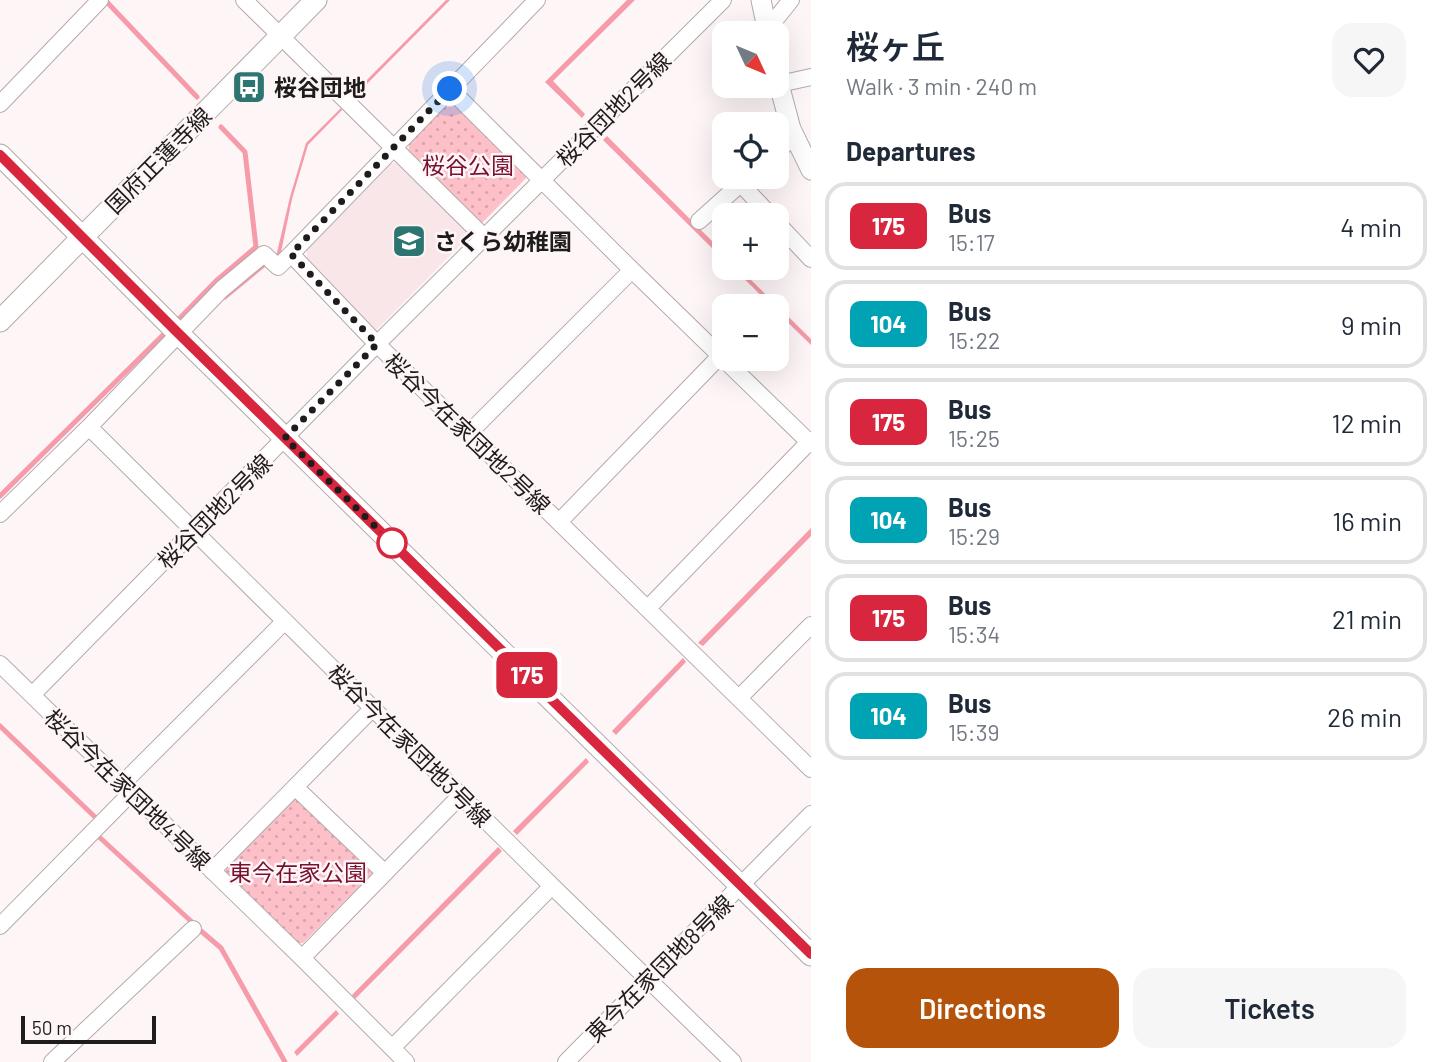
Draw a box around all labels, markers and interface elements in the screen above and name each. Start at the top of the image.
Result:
north arrow [712,21,789,98]
map controls [712,21,789,371]
button: heart [1332,23,1406,97]
text: 桜ヶ丘 [846,26,945,66]
street label: 桜谷団地2号線 [550,46,676,172]
bus stop icon: 桜谷団地 [230,68,268,106]
your location [432,71,467,106]
text: Walk · 3 min · 240 m [846,72,1037,100]
place label: 桜谷団地 [274,73,366,101]
street label: 国府正蓮寺線 [99,101,217,219]
button: locate [712,112,789,189]
text: Departures [846,135,976,166]
park label: 桜谷公園 [422,151,514,179]
text: Bus [948,197,991,228]
button: + [712,203,789,280]
text: 175 [872,211,905,240]
text: 4 min [1340,211,1402,242]
school or university icon: さくら幼稚園 [390,222,428,260]
place label: さくら幼稚園 [434,227,572,255]
text: 15:17 [948,228,995,256]
button: − [712,294,789,371]
text: Bus [948,295,991,326]
text: 104 [870,309,907,338]
text: 9 min [1341,309,1402,340]
text: 15:22 [948,326,1000,354]
street label: 桜谷今在家団地2号線 [379,347,557,519]
text: Bus [948,393,991,424]
text: 175 [872,407,905,436]
text: 12 min [1332,407,1402,438]
text: 15:25 [948,424,1000,452]
street label: 桜谷団地2号線 [151,448,277,574]
text: Bus [948,491,991,522]
text: 104 [870,505,907,534]
text: 16 min [1332,505,1402,536]
text: 15:29 [948,522,1000,550]
unlabelled marker [377,528,407,558]
text: Bus [948,589,991,620]
text: 175 [872,603,905,632]
text: 21 min [1332,603,1402,634]
text: 15:34 [948,620,1000,648]
line badge: 175 [487,652,567,698]
street label: 桜谷今在家団地3号線 [323,658,497,832]
text: 175 [510,660,544,689]
text: Bus [948,687,991,718]
text: 104 [870,701,907,730]
text: 26 min [1327,701,1402,732]
street label: 桜谷今在家団地4号線 [39,703,217,875]
text: 15:39 [948,718,1000,746]
park label: 東今在家公園 [229,858,367,886]
street label: 東今在家団地8号線 [580,889,738,1047]
button: Directions [846,968,1119,1048]
button: Tickets [1133,968,1406,1048]
scale bar [21,1013,156,1045]
text: 50 m [32,1016,72,1039]

